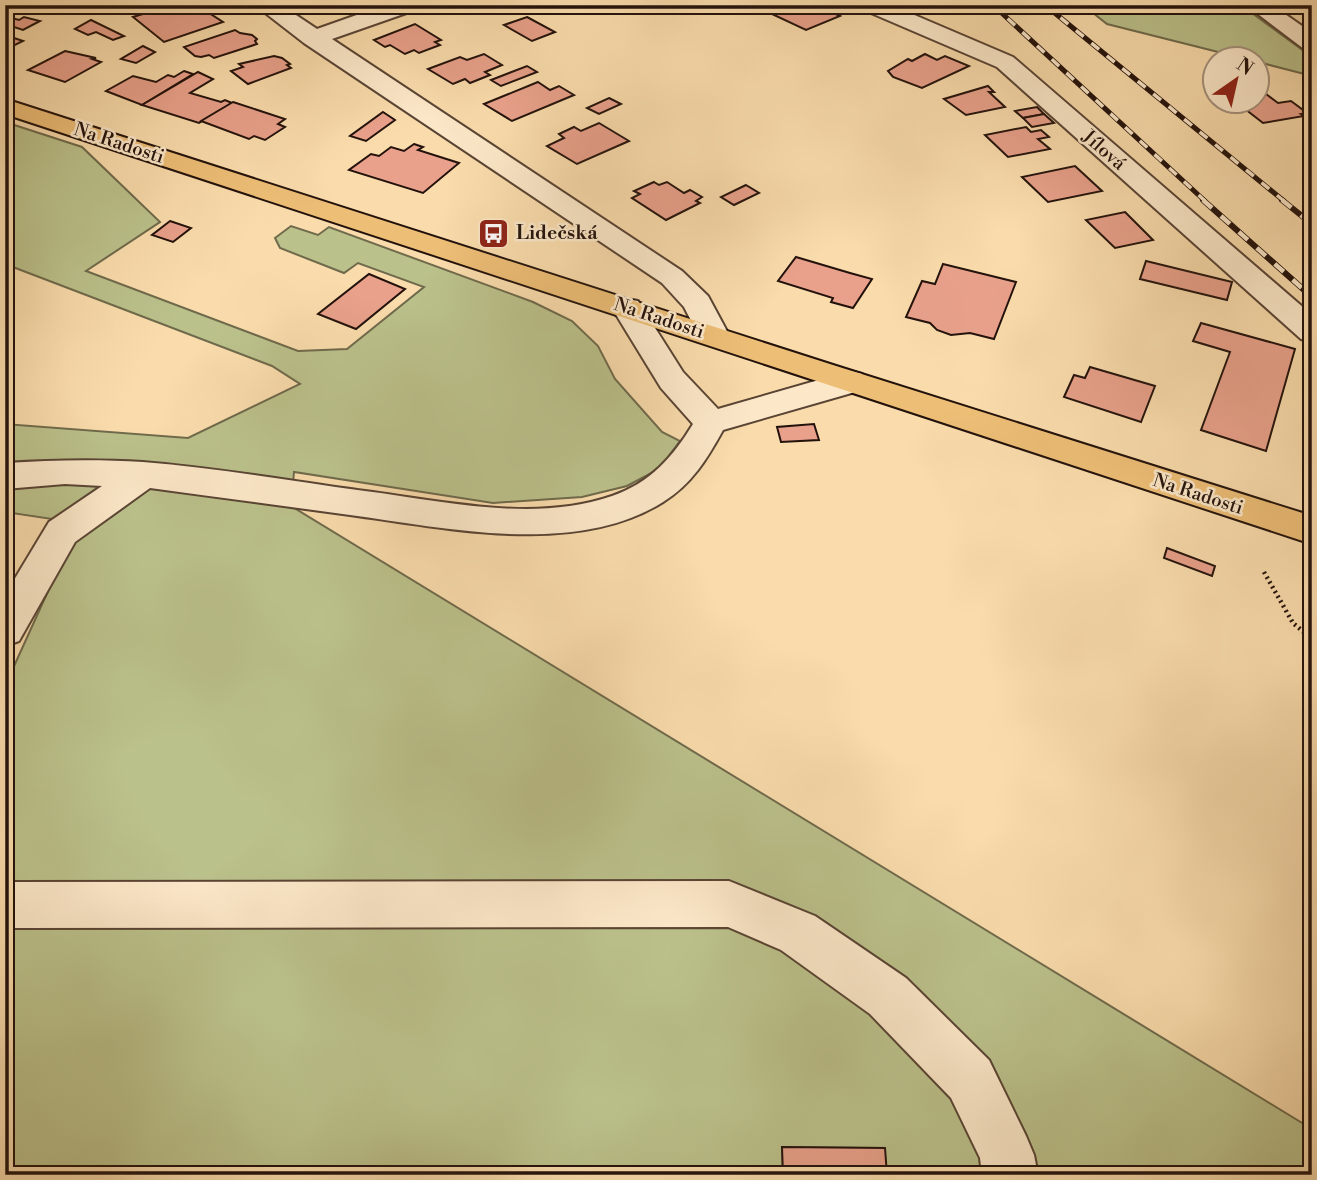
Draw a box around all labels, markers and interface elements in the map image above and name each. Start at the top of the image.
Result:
north arrow [1202,46,1272,116]
text: N [1232,53,1258,81]
street label: Na Radosti [71,117,167,169]
street label: Jílová [1077,124,1131,176]
bus stop icon: Lidečská [476,216,510,250]
place label: Lidečská [516,221,598,245]
street label: Na Radosti [611,292,707,344]
street label: Na Radosti [1150,468,1246,520]

